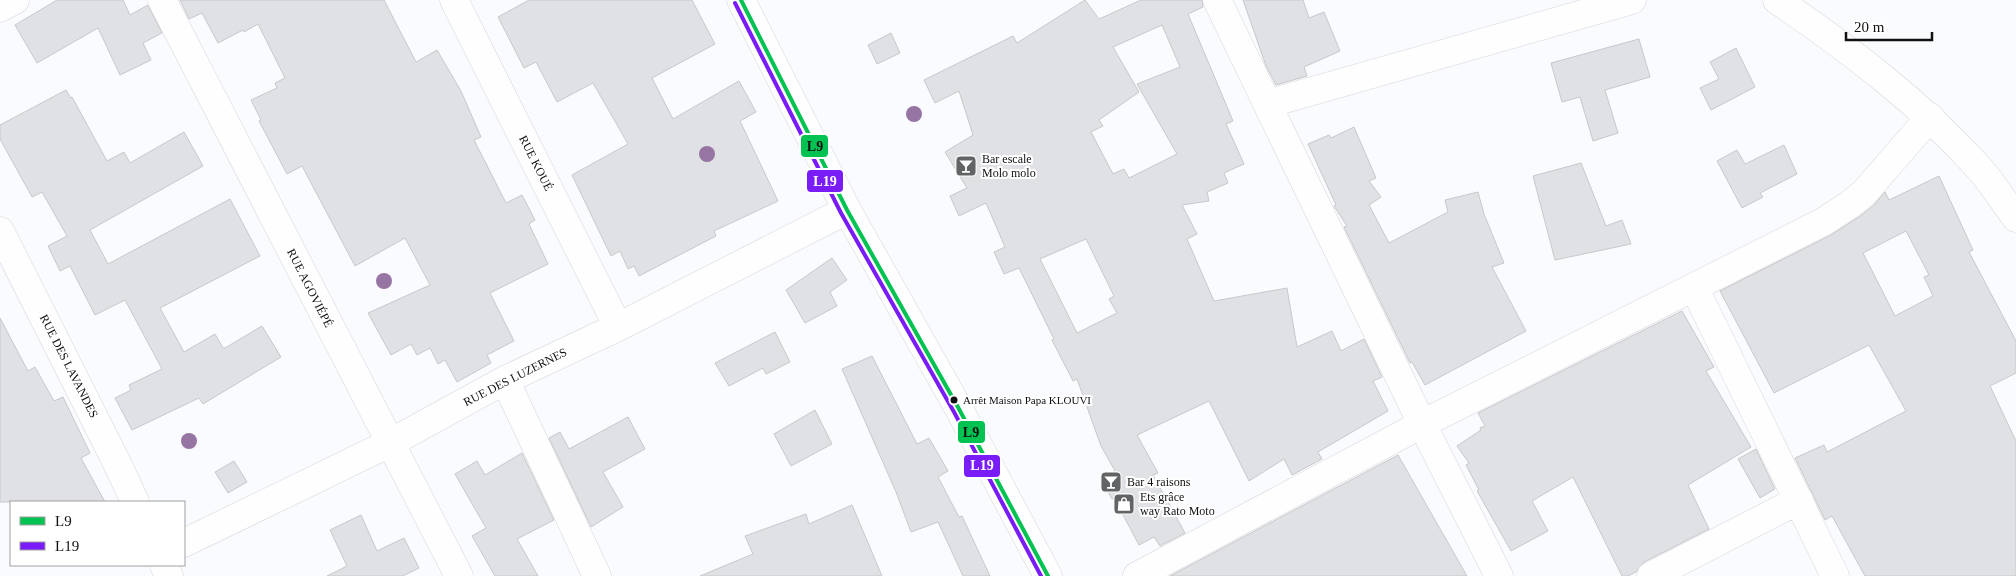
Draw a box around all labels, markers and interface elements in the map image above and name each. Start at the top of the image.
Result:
scale bar [1846,10,1932,42]
text: 20 m [1854,19,1885,35]
street label: RUE KOUÉ [516,133,556,193]
line badge: L9 [800,134,829,158]
text: L9 [807,139,823,154]
place label: Bar escale Molo molo [982,152,1036,180]
bar icon: Bar escale Molo molo [954,154,978,178]
line badge: L19 [806,169,844,193]
text: L19 [813,174,837,189]
street label: RUE AGOVIÉPÉ [284,246,336,330]
street label: RUE DES LAVANDES [37,312,101,420]
street label: RUE DES LUZERNES [461,345,569,409]
place label: Arrêt Maison Papa KLOUVI [963,394,1091,406]
marker: Arrêt Maison Papa KLOUVI [949,395,959,405]
line badge: L9 [957,420,986,444]
text: L9 [963,425,979,440]
line badge: L19 [963,454,1001,478]
text: L19 [970,458,994,473]
bar icon: Bar 4 raisons [1099,470,1123,494]
place label: Bar 4 raisons [1127,475,1191,489]
place label: Ets grâce way Rato Moto [1140,490,1215,518]
shop icon: Ets grâce way Rato Moto [1112,492,1136,516]
legend [10,501,185,566]
text: L9 [55,513,72,529]
text: L19 [55,538,79,554]

